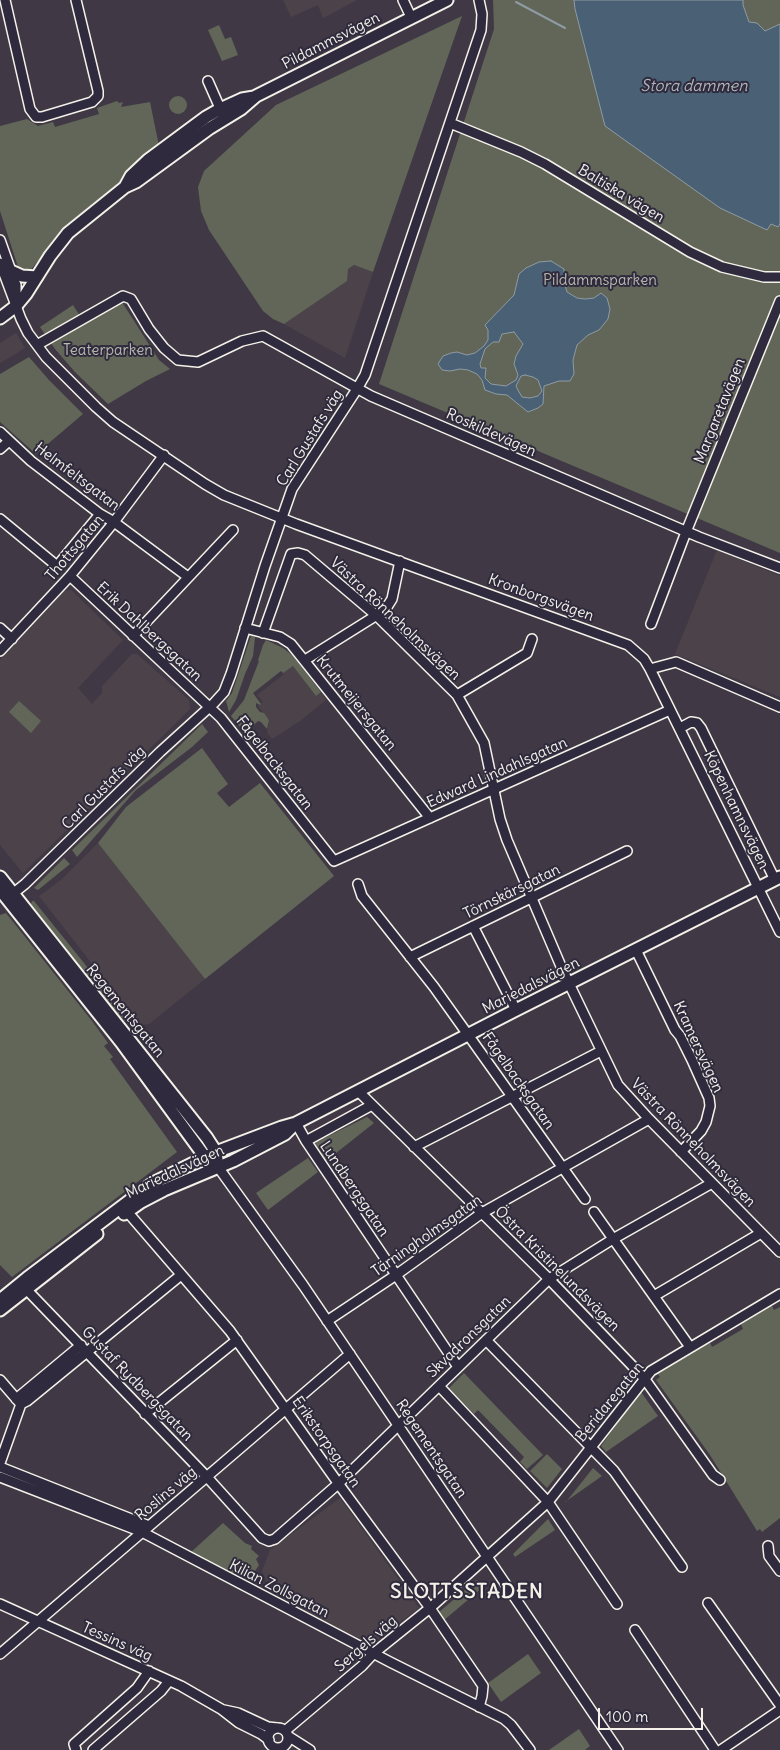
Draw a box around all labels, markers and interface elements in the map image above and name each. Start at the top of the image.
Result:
street label: Pildammsvägen [279,9,383,73]
water label: Stora dammen [641,76,747,96]
street label: Baltiska vägen [575,161,667,227]
park label: Pildammsparken [543,272,657,290]
park label: Teaterparken [63,342,153,360]
street label: Margaretavägen [691,356,749,466]
street label: Carl Gustafs väg [273,386,347,490]
street label: Roskildevägen [443,405,539,461]
street label: Helmfeltsgatan [31,439,123,515]
street label: Thottsgatan [42,511,108,585]
street label: Västra Rönneholmsvägen [326,554,464,684]
street label: Kronborgsvägen [486,571,596,625]
street label: Erik Dahlbergsgatan [93,579,205,685]
street label: Krutmeijersgatan [312,652,400,754]
street label: Fågelbacksgatan [232,712,316,814]
street label: Edward Lindahlsgatan [424,734,570,812]
street label: Carl Gustafs väg [58,742,150,834]
street label: Köpenhamnsvägen [700,748,772,872]
street label: Törnskärsgatan [461,861,563,923]
street label: Mariedalsvägen [479,954,583,1018]
street label: Regementsgatan [82,961,168,1061]
street label: Kramersvägen [669,998,727,1096]
street label: Fågelbacksgatan [478,1029,558,1133]
street label: Västra Rönneholmsvägen [627,1075,759,1211]
street label: Lundbergsgatan [316,1138,392,1240]
street label: Mariedalsvägen [123,1141,227,1203]
street label: Tärningholmsgatan [368,1191,486,1281]
street label: Östra Kristinelundsvägen [491,1203,623,1335]
street label: Skvadronsgatan [423,1292,515,1382]
street label: Gustaf Rydbergsgatan [78,1323,196,1445]
street label: Beridaregatan [572,1358,648,1446]
street label: Erikstorpsgatan [288,1393,364,1491]
street label: Regementsgatan [391,1396,471,1502]
street label: Roslins väg [132,1463,200,1525]
street label: Kilian Zollsgatan [226,1556,332,1622]
district label: SLOTTSSTADEN [389,1580,545,1604]
street label: Sergels väg [331,1612,401,1676]
street label: Tessins väg [79,1619,155,1665]
scale bar [600,1698,705,1730]
text: 100 m [606,1707,648,1726]

